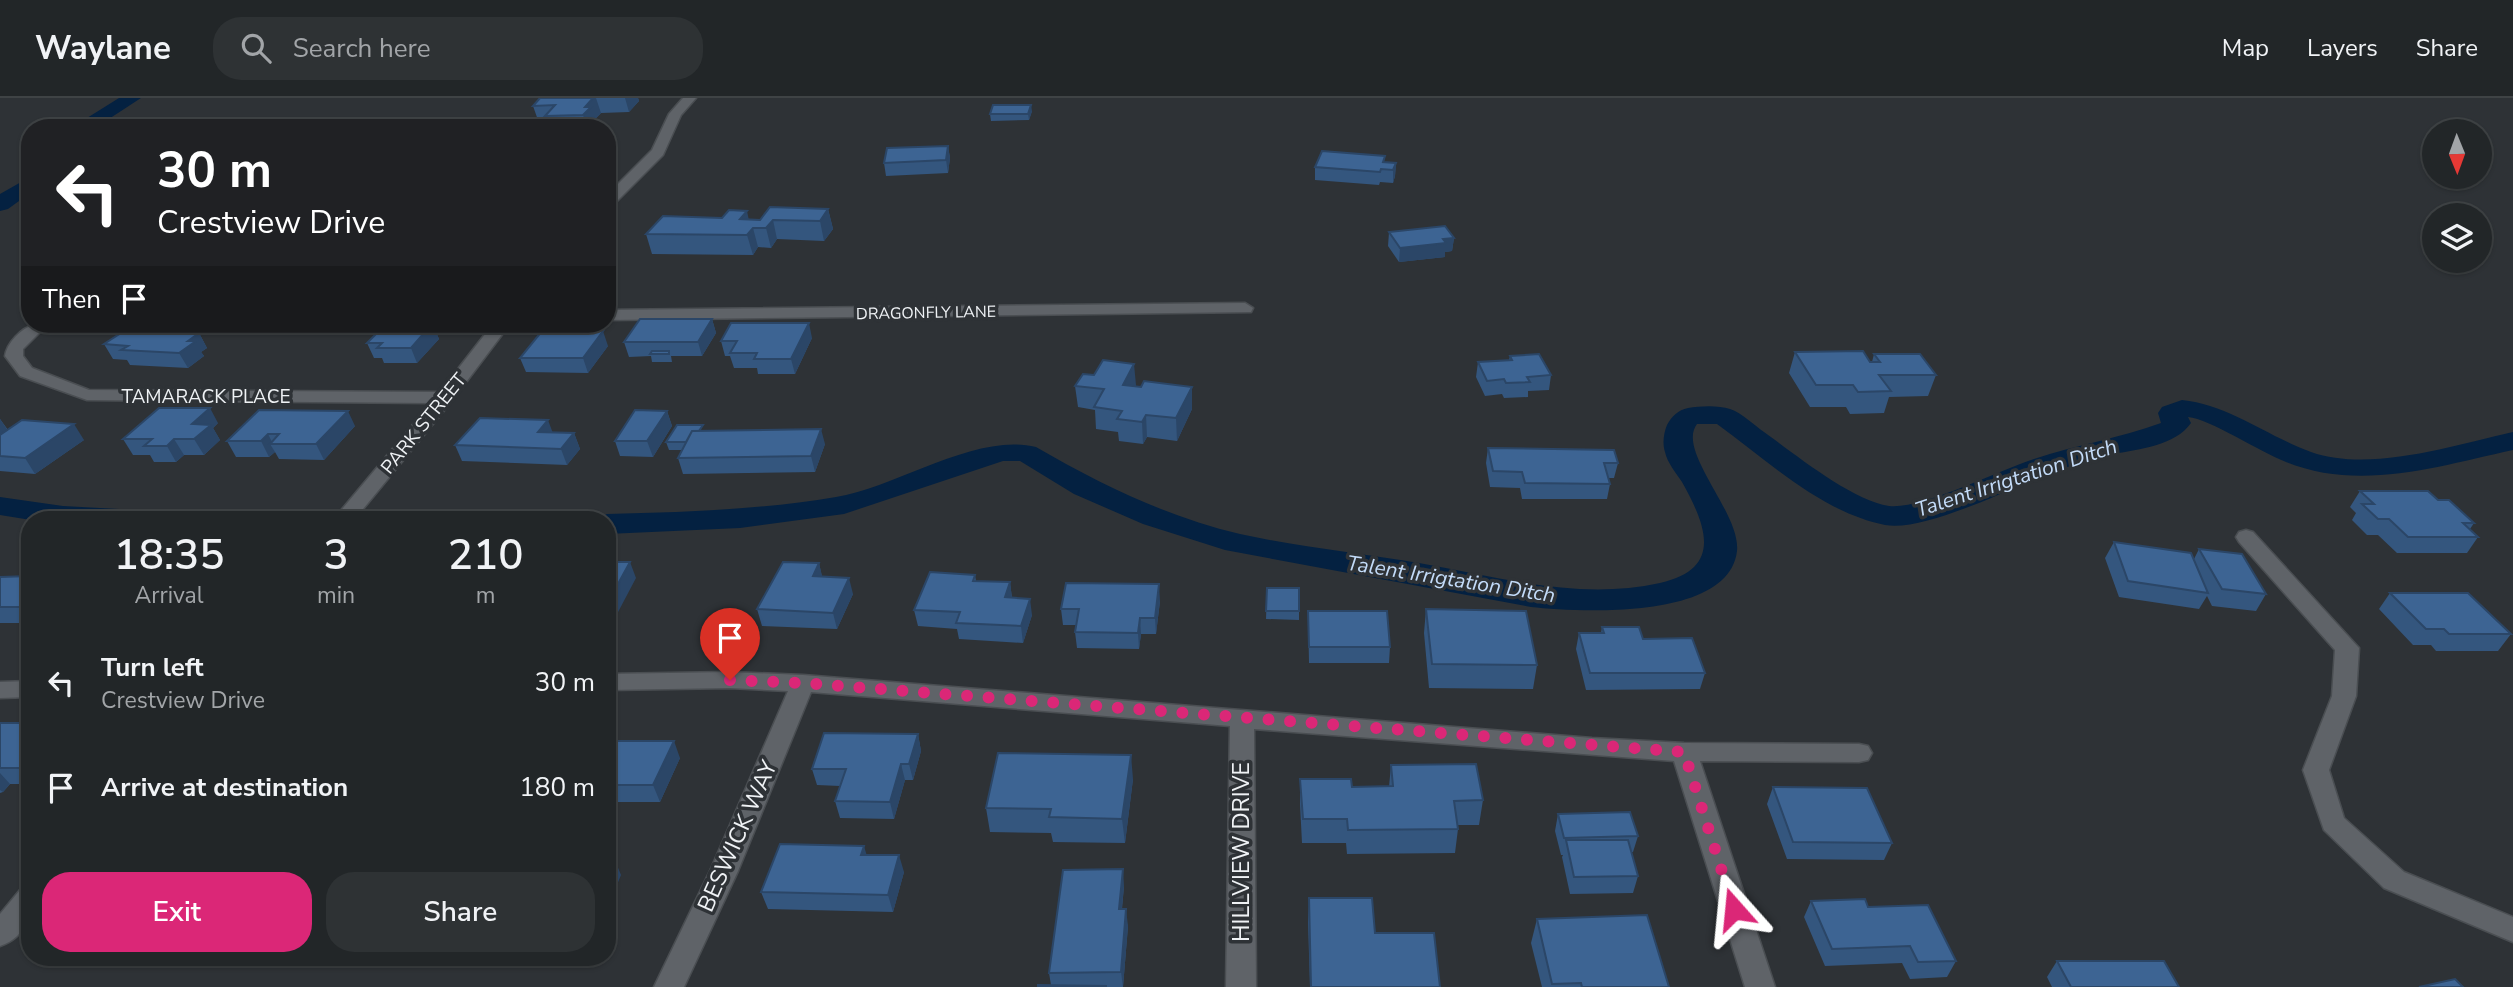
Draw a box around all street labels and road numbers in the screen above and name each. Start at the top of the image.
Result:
street label: DRAGONFLY LANE [856,301,996,325]
street label: PARK STREET [375,367,473,480]
street label: TAMARACK PLACE [121,384,291,410]
street label: BESWICK WAY [690,755,785,917]
street label: HILLVIEW DRIVE [1226,762,1257,942]

